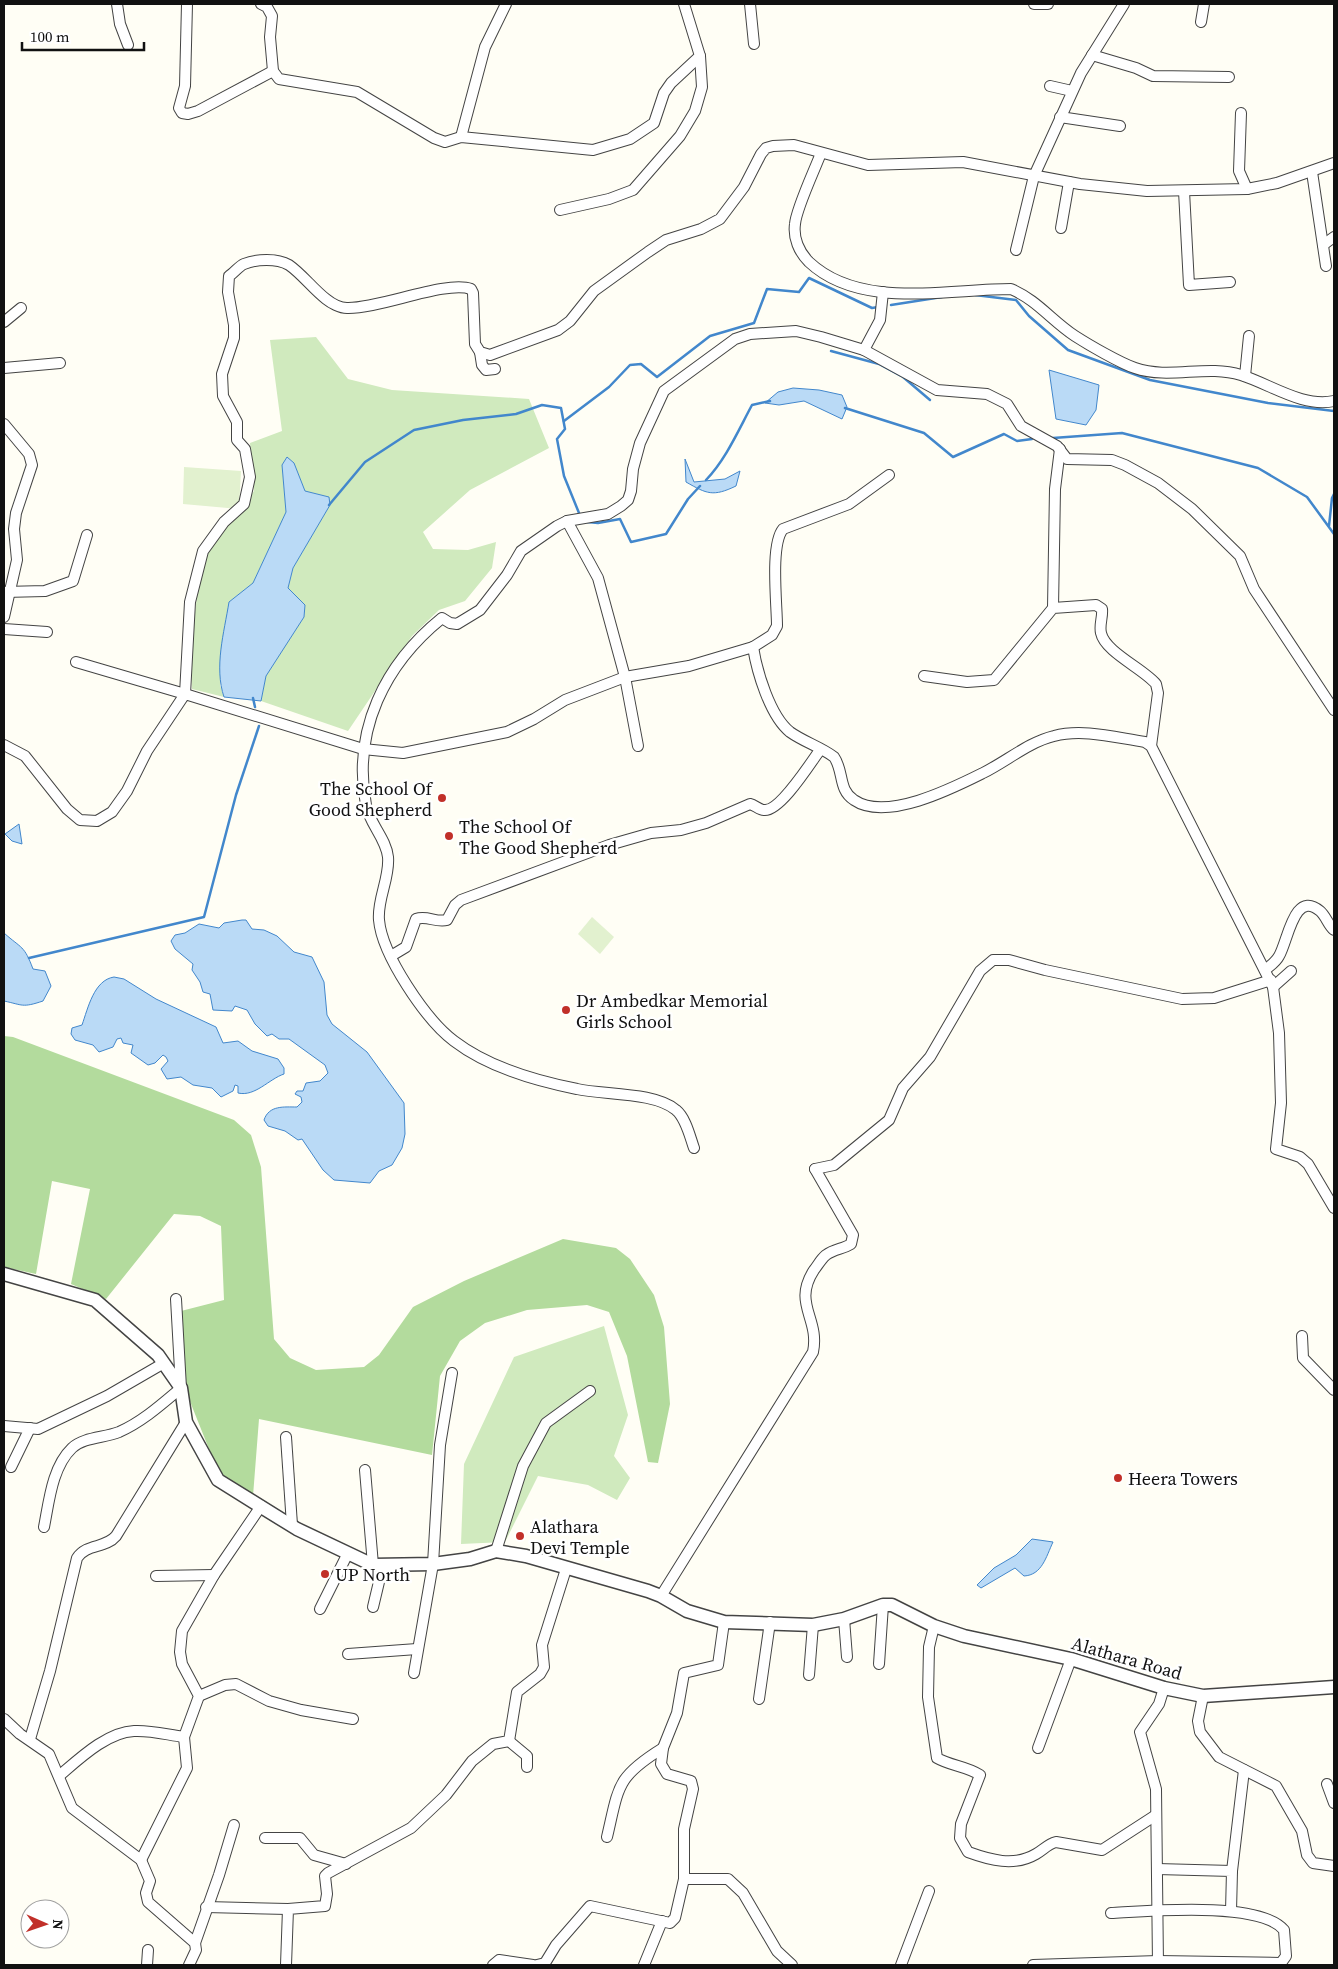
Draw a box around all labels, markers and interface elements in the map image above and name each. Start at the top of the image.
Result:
scale bar [22,20,145,52]
text: 100 m [30,26,70,47]
place label: The School Of Good Shepherd [309,776,434,822]
marker: The School Of Good Shepherd [436,792,448,804]
place label: The School Of The Good Shepherd [459,814,617,860]
marker: The School Of The Good Shepherd [443,830,455,842]
place label: Dr Ambedkar Memorial Girls School [576,988,768,1034]
marker: Dr Ambedkar Memorial Girls School [560,1004,572,1016]
place label: Heera Towers [1128,1466,1238,1491]
marker: Heera Towers [1112,1472,1124,1484]
place label: Alathara Devi Temple [530,1514,630,1560]
marker: Alathara Devi Temple [514,1530,526,1542]
place label: UP North [335,1562,410,1587]
marker: UP North [319,1568,331,1580]
street label: Alathara Road [1069,1630,1185,1686]
north arrow [20,1899,70,1949]
text: N [48,1919,68,1930]

